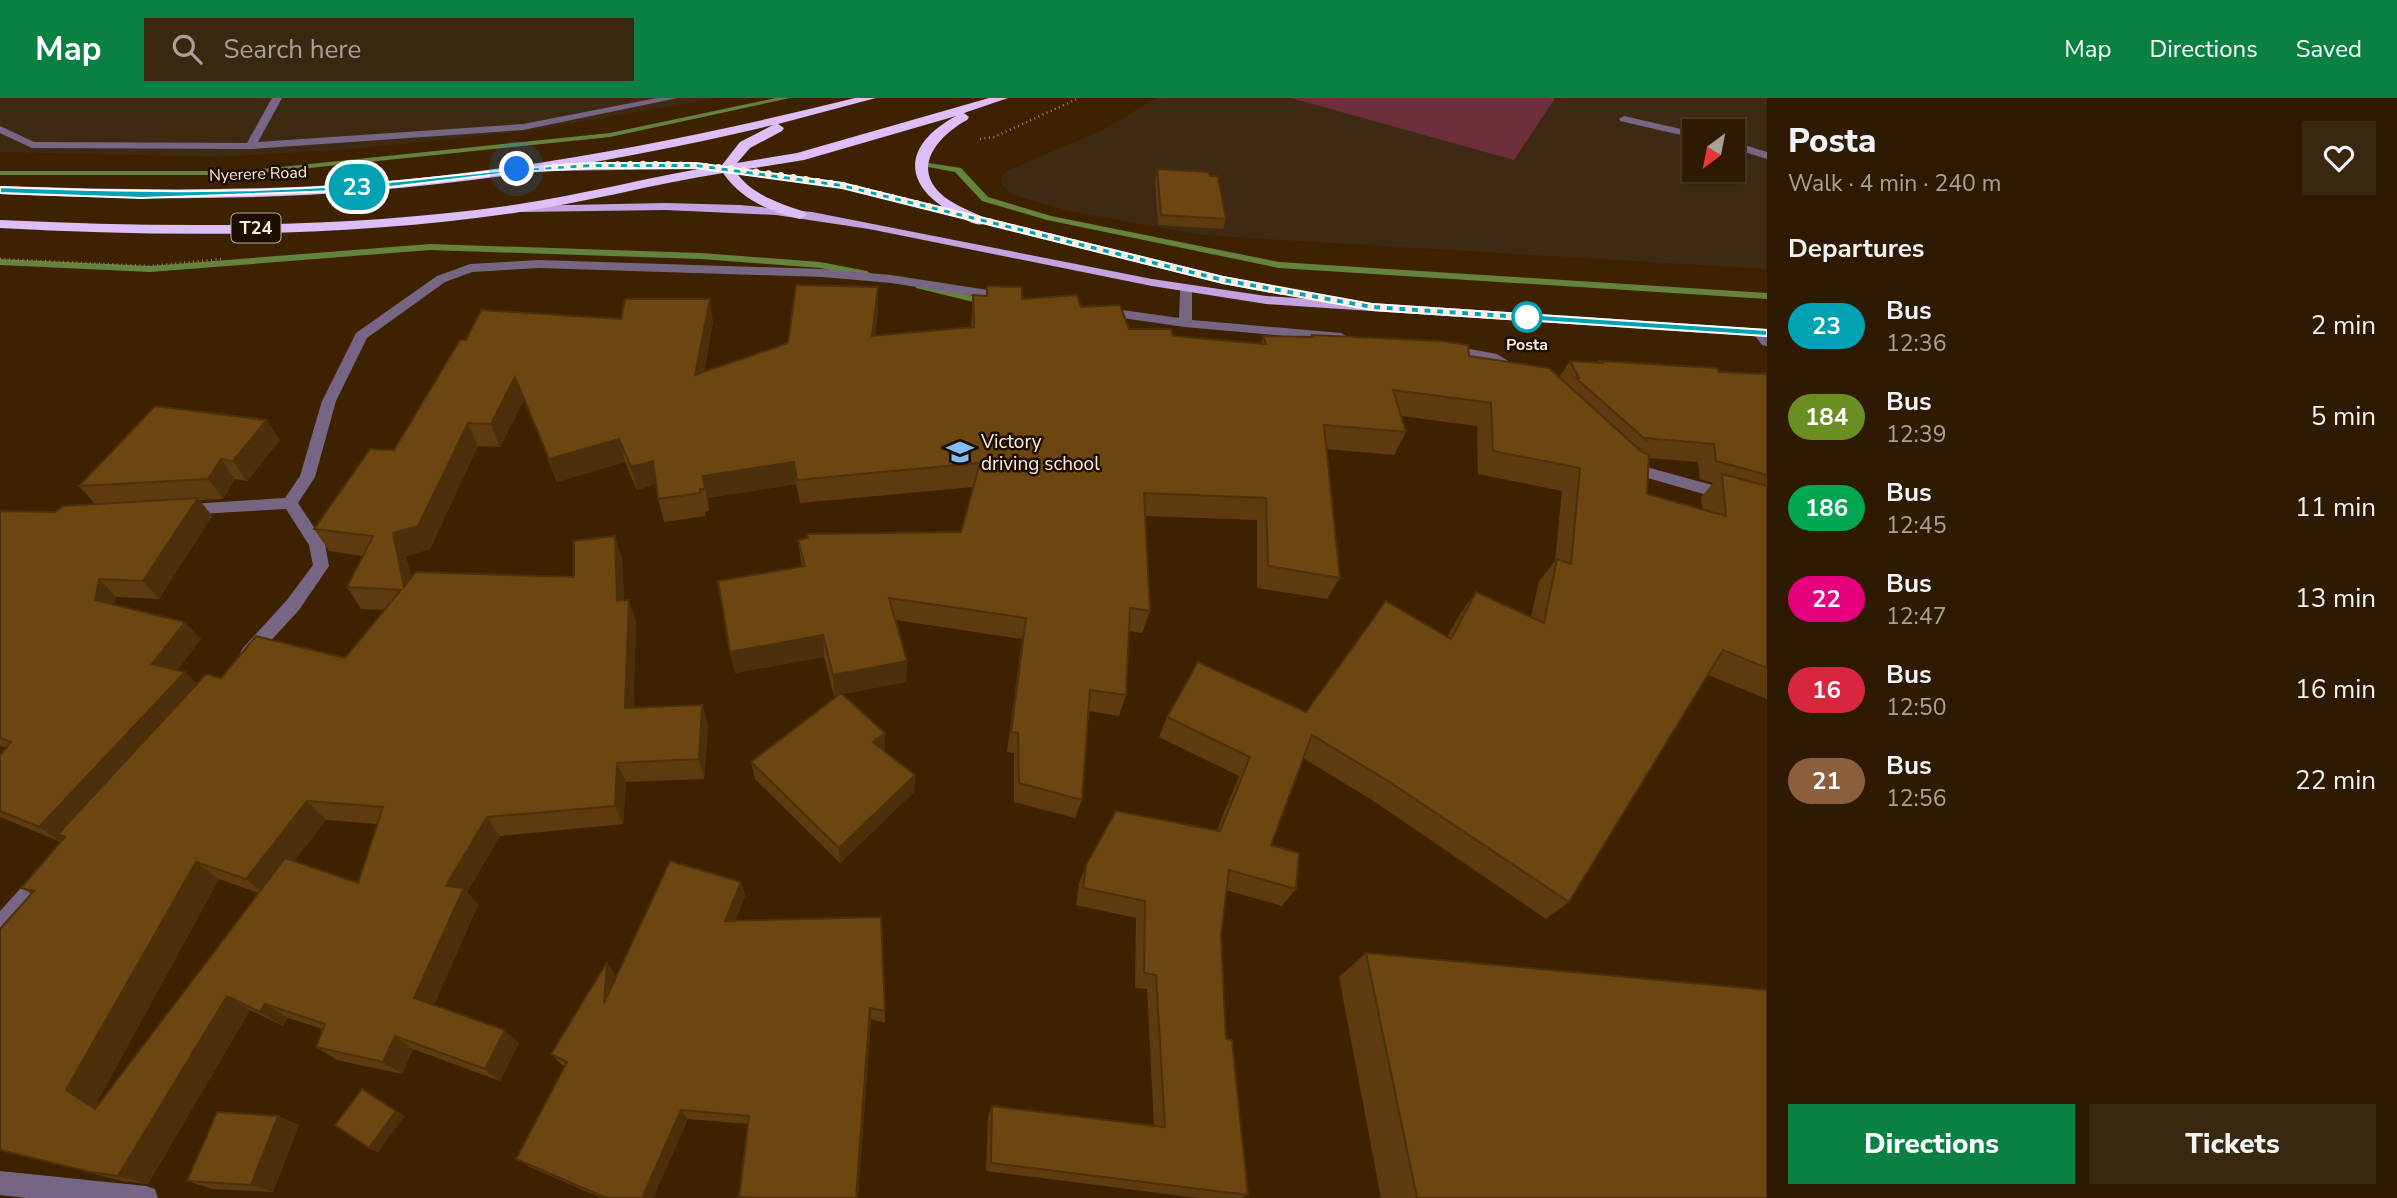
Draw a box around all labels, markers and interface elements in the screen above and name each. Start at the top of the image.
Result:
search box [144,18,634,81]
text: Map [35,27,102,72]
icon: search [168,30,206,68]
text: Search here [224,32,361,67]
text: Map [2064,33,2111,65]
text: Directions [2149,33,2258,65]
text: Saved [2296,33,2362,65]
north arrow [1682,119,1745,182]
map controls [1682,119,1745,182]
text: Posta [1788,119,1876,164]
button: heart [2302,121,2376,195]
your location [499,151,534,186]
street label: Nyerere Road [209,161,307,187]
line badge: 23 [326,164,388,210]
text: Walk · 4 min · 240 m [1788,168,2001,199]
text: 23 [343,171,371,203]
road number: T24 [232,214,280,243]
text: Departures [1788,231,1924,266]
text: Bus [1886,293,1932,328]
marker: Posta [1512,302,1542,332]
text: 2 min [2311,308,2376,343]
text: 23 [1812,310,1841,342]
text: 12:36 [1886,328,1946,359]
place label: Posta [1506,334,1548,356]
text: Bus [1886,384,1932,419]
text: 5 min [2311,399,2376,434]
text: 184 [1805,401,1848,433]
text: 12:39 [1886,419,1946,450]
place label: Victory driving school [980,429,1100,477]
school or university icon: Victory driving school [945,437,975,467]
text: Bus [1886,475,1932,510]
text: 11 min [2295,490,2376,525]
text: 186 [1805,492,1848,524]
text: 12:45 [1886,510,1946,541]
text: Bus [1886,566,1932,601]
text: 13 min [2295,581,2376,616]
text: 22 [1812,583,1841,615]
text: 12:47 [1886,601,1946,632]
text: Bus [1886,657,1932,692]
text: 16 min [2295,672,2376,707]
text: 16 [1812,674,1841,706]
text: 12:50 [1886,692,1946,723]
text: Bus [1886,748,1932,783]
text: 22 min [2295,763,2376,798]
text: 21 [1812,765,1841,797]
text: 12:56 [1886,783,1946,814]
button: Directions [1788,1104,2075,1184]
button: Tickets [2089,1104,2376,1184]

